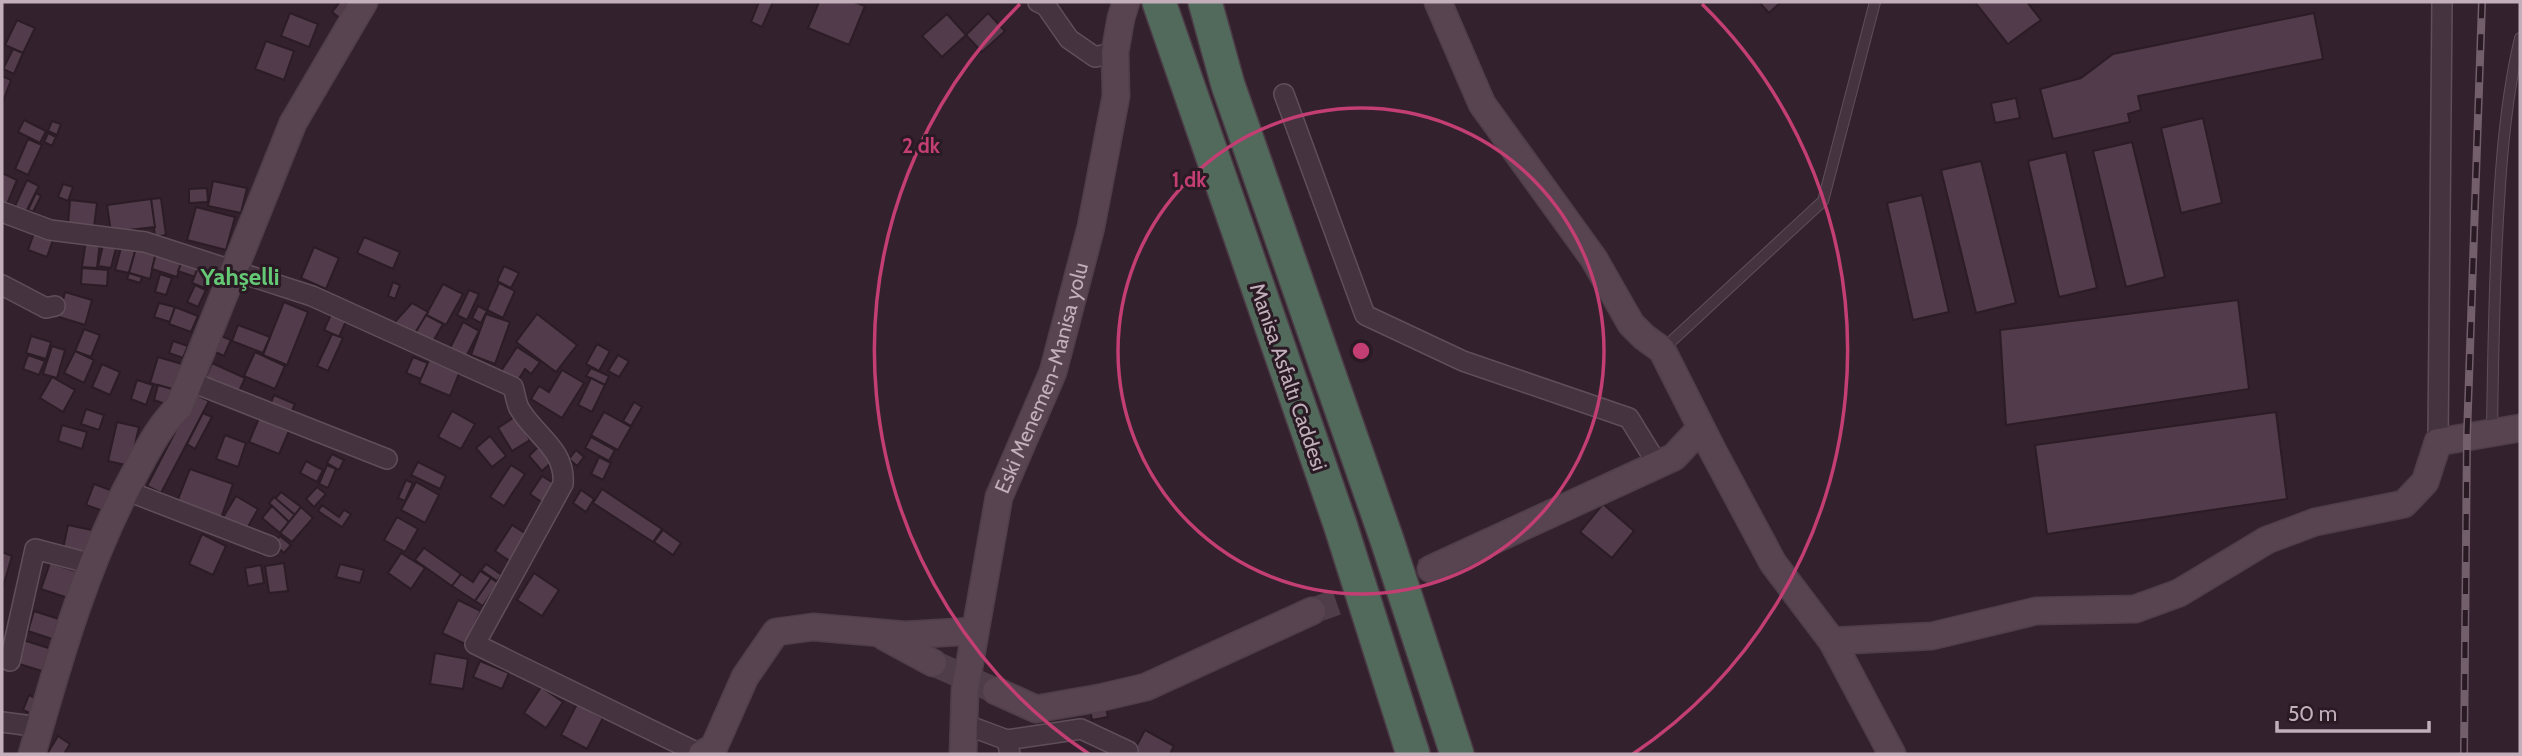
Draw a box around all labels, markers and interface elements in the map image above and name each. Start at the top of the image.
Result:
text: 2 dk [902,133,941,158]
text: 1 dk [1172,167,1207,192]
street label: Eski Menemen-Manisa yolu [989,260,1093,497]
district label: Yahşelli [199,262,280,291]
street label: Manisa Asfaltı Caddesi [1245,280,1332,474]
centre of rings [1349,339,1373,363]
scale bar [2277,690,2429,734]
text: 50 m [2288,701,2337,726]

